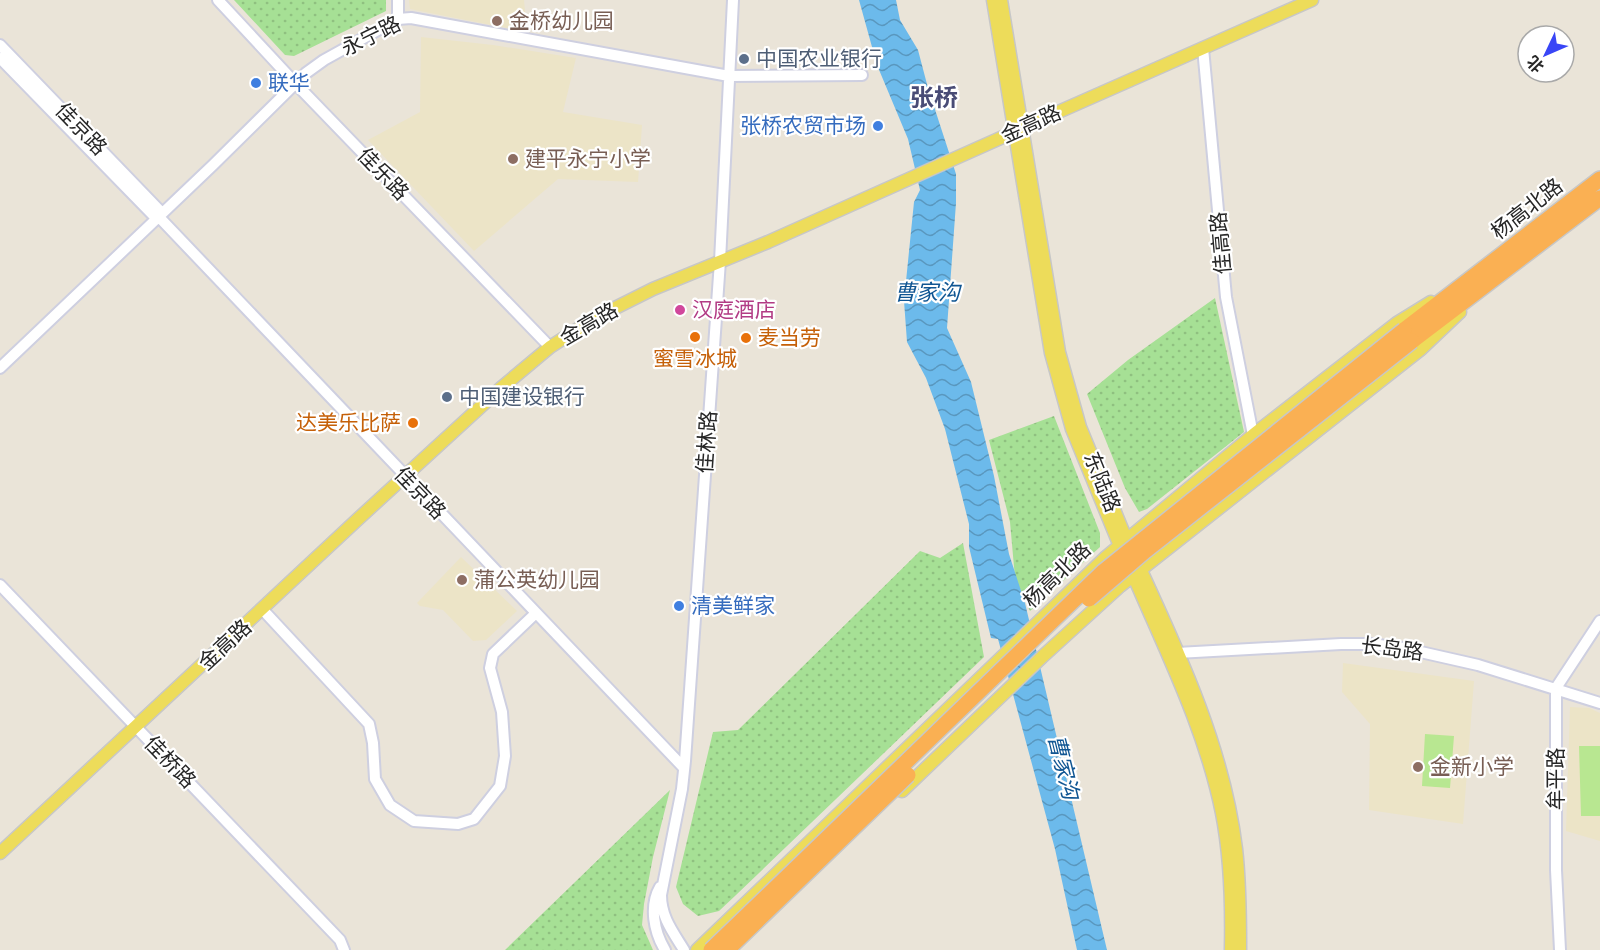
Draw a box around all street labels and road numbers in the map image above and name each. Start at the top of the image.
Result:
street label: 永宁路 [337,10,405,62]
street label: 佳京路 [49,97,113,161]
street label: 金高路 [997,98,1065,150]
street label: 佳乐路 [351,142,415,206]
street label: 杨高北路 [1485,172,1569,246]
street label: 佳高路 [1204,210,1238,276]
street label: 金高路 [555,296,623,352]
street label: 佳林路 [691,410,723,474]
street label: 东陆路 [1077,448,1127,516]
street label: 佳京路 [388,461,452,525]
street label: 杨高北路 [1017,536,1097,614]
street label: 金高路 [192,613,258,677]
street label: 长岛路 [1359,631,1425,667]
street label: 佳桥路 [138,730,202,794]
street label: 牟平路 [1542,748,1570,811]

